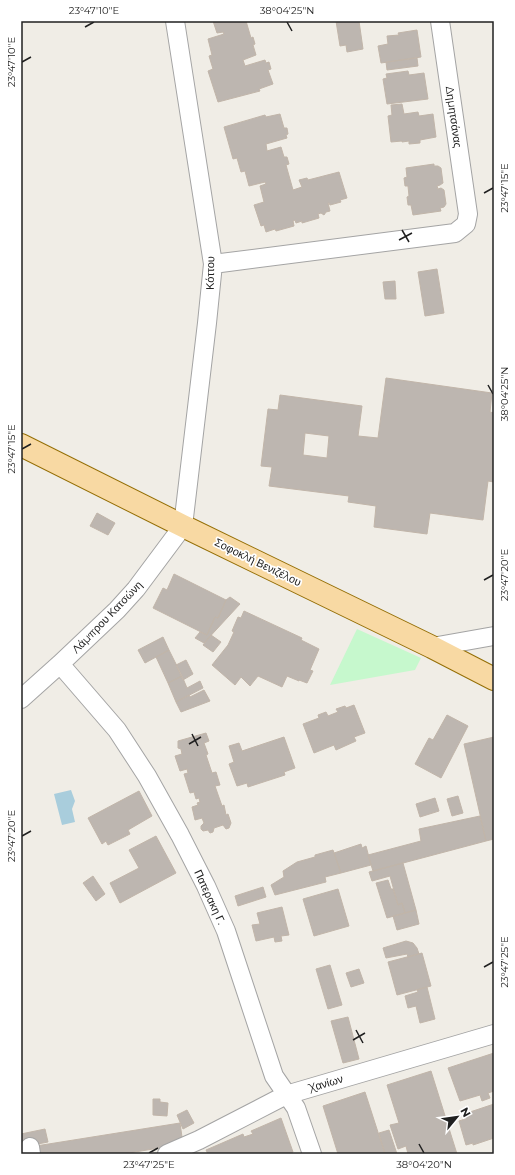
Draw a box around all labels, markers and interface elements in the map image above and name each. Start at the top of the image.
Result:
text: 23°47'10"E [69,4,120,17]
text: 38°04'25"N [260,4,314,17]
text: 23°47'10"E [5,36,18,87]
street label: Δημητσάνας [443,85,465,149]
text: 23°47'15"E [498,163,511,213]
street label: Κόττου [203,256,217,290]
text: 38°04'25"N [498,367,511,421]
text: 23°47'15"E [5,424,18,474]
street label: Σοφοκλή Βενιζέλου [212,535,304,589]
text: 23°47'20"E [498,549,511,601]
street label: Λάμπρου Κατσώνη [69,578,145,656]
text: 23°47'20"E [5,810,18,862]
street label: Πατερακη Γ. [191,867,229,927]
text: 23°47'25"E [498,936,511,988]
street label: Χανίων [306,1071,345,1095]
north arrow [437,1097,477,1137]
text: N [457,1105,474,1119]
text: 23°47'25"E [123,1158,175,1171]
text: 38°04'20"N [396,1158,452,1171]

